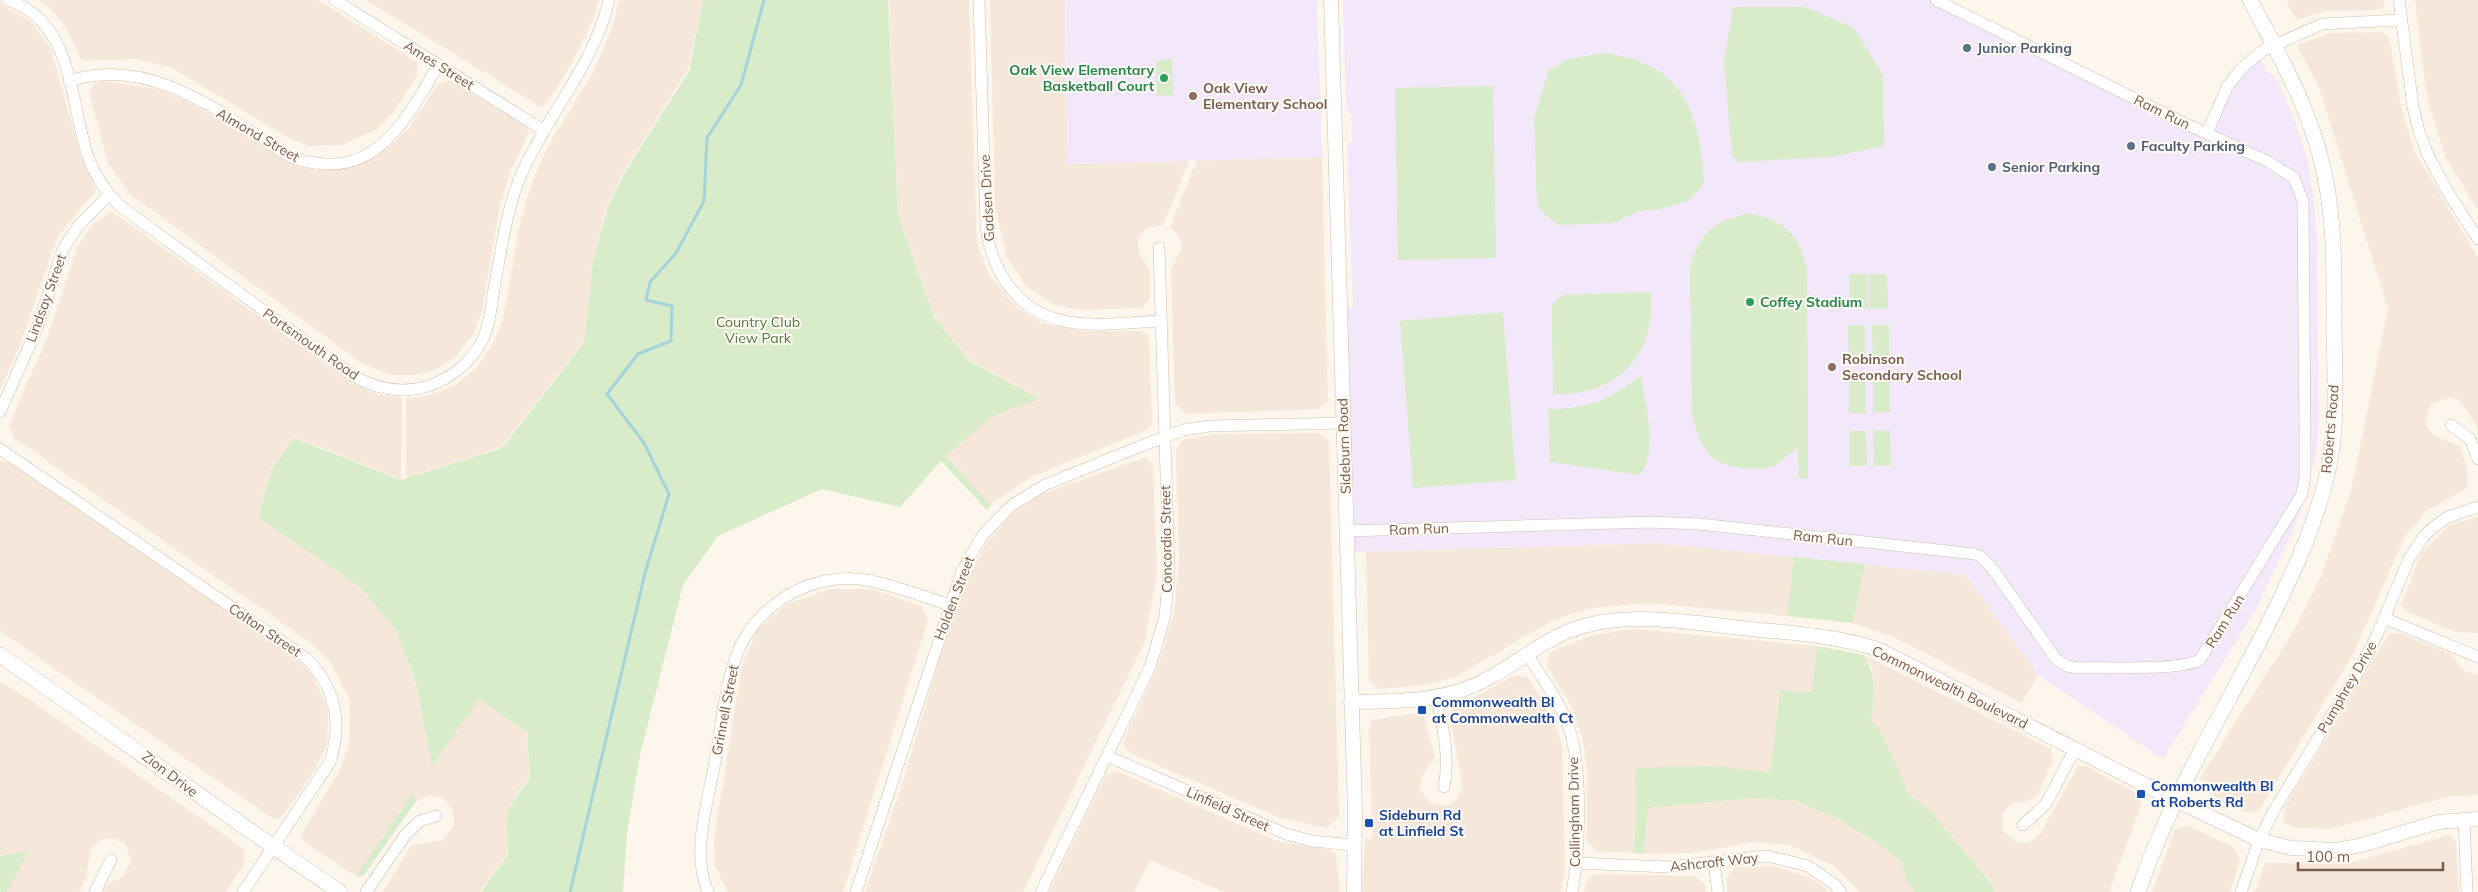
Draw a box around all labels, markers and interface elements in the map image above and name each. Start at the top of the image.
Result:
street label: Ames Street [401,36,478,94]
place label: Junior Parking [1977,39,2072,57]
marker: Junior Parking [1961,42,1973,54]
place label: Oak View Elementary Basketball Court [1009,61,1155,95]
marker: Oak View Elementary Basketball Court [1158,72,1170,84]
place label: Oak View Elementary School [1203,79,1327,113]
marker: Oak View Elementary School [1187,90,1199,102]
street label: Ram Run [2131,91,2193,133]
street label: Almond Street [213,104,303,166]
place label: Faculty Parking [2141,137,2245,155]
marker: Faculty Parking [2125,140,2137,152]
street label: Gadsen Drive [976,154,998,242]
place label: Senior Parking [2002,158,2100,176]
marker: Senior Parking [1986,161,1998,173]
street label: Lindsay Street [22,251,70,345]
place label: Coffey Stadium [1760,293,1862,311]
marker: Coffey Stadium [1744,296,1756,308]
street label: Portsmouth Road [259,304,363,384]
park label: Country Club View Park [716,313,800,347]
place label: Robinson Secondary School [1842,350,1962,384]
marker: Robinson Secondary School [1826,361,1838,373]
street label: Roberts Road [2317,384,2343,474]
street label: Sideburn Road [1333,398,1355,494]
street label: Concordia Street [1156,485,1176,593]
street label: Ram Run [1389,519,1449,539]
street label: Ram Run [1792,526,1854,550]
street label: Holden Street [930,553,978,643]
street label: Ram Run [2201,591,2249,651]
street label: Colton Street [225,599,305,661]
street label: Pumphrey Drive [2313,638,2381,736]
street label: Commonwealth Boulevard [1869,641,2031,733]
street label: Grinnell Street [707,663,743,757]
place label: Commonwealth Bl at Commonwealth Ct [1432,693,1574,727]
marker: Commonwealth Bl at Commonwealth Ct [1416,704,1428,716]
street label: Zion Drive [138,747,202,801]
street label: Collingham Drive [1564,757,1584,867]
place label: Commonwealth Bl at Roberts Rd [2151,777,2273,811]
street label: Linfield Street [1184,783,1272,835]
marker: Commonwealth Bl at Roberts Rd [2135,788,2147,800]
place label: Sideburn Rd at Linfield St [1379,806,1464,840]
marker: Sideburn Rd at Linfield St [1363,817,1375,829]
scale bar [2298,840,2443,872]
text: 100 m [2306,847,2350,866]
street label: Ashcroft Way [1669,848,1760,876]

